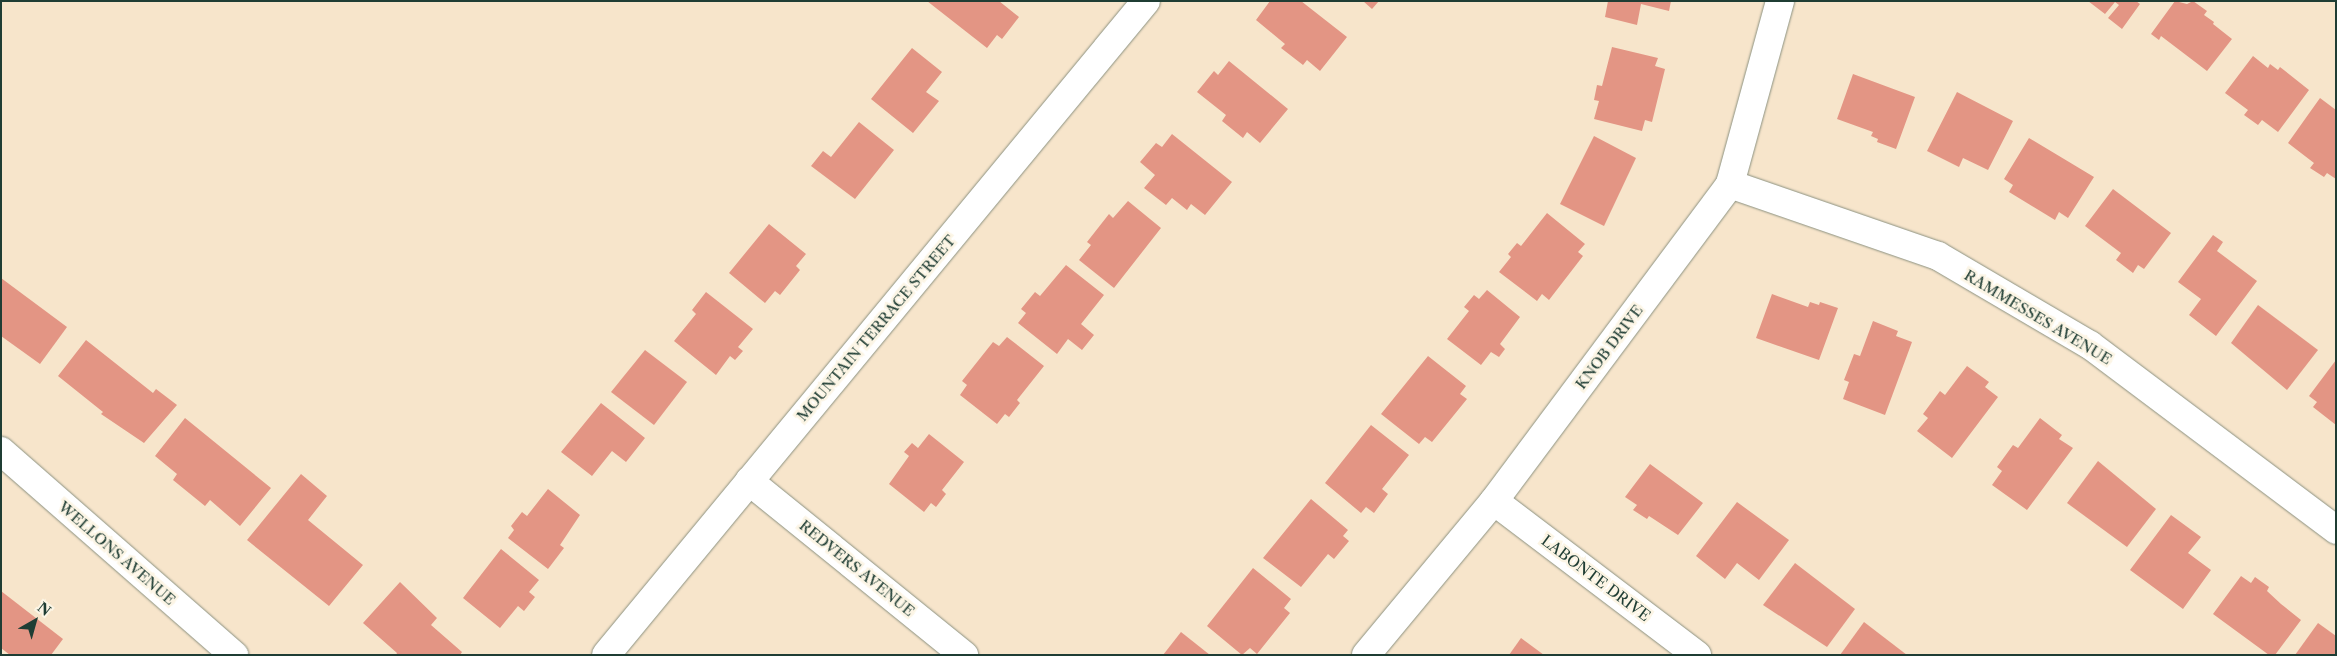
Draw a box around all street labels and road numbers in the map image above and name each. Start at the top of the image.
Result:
street label: MOUNTAIN TERRACE STREET [793,231,959,425]
street label: RAMMESSES AVENUE [1961,266,2115,368]
street label: KNOB DRIVE [1572,301,1646,393]
street label: WELLONS AVENUE [55,497,179,609]
street label: REDVERS AVENUE [796,516,918,620]
street label: LABONTE DRIVE [1538,531,1654,625]

